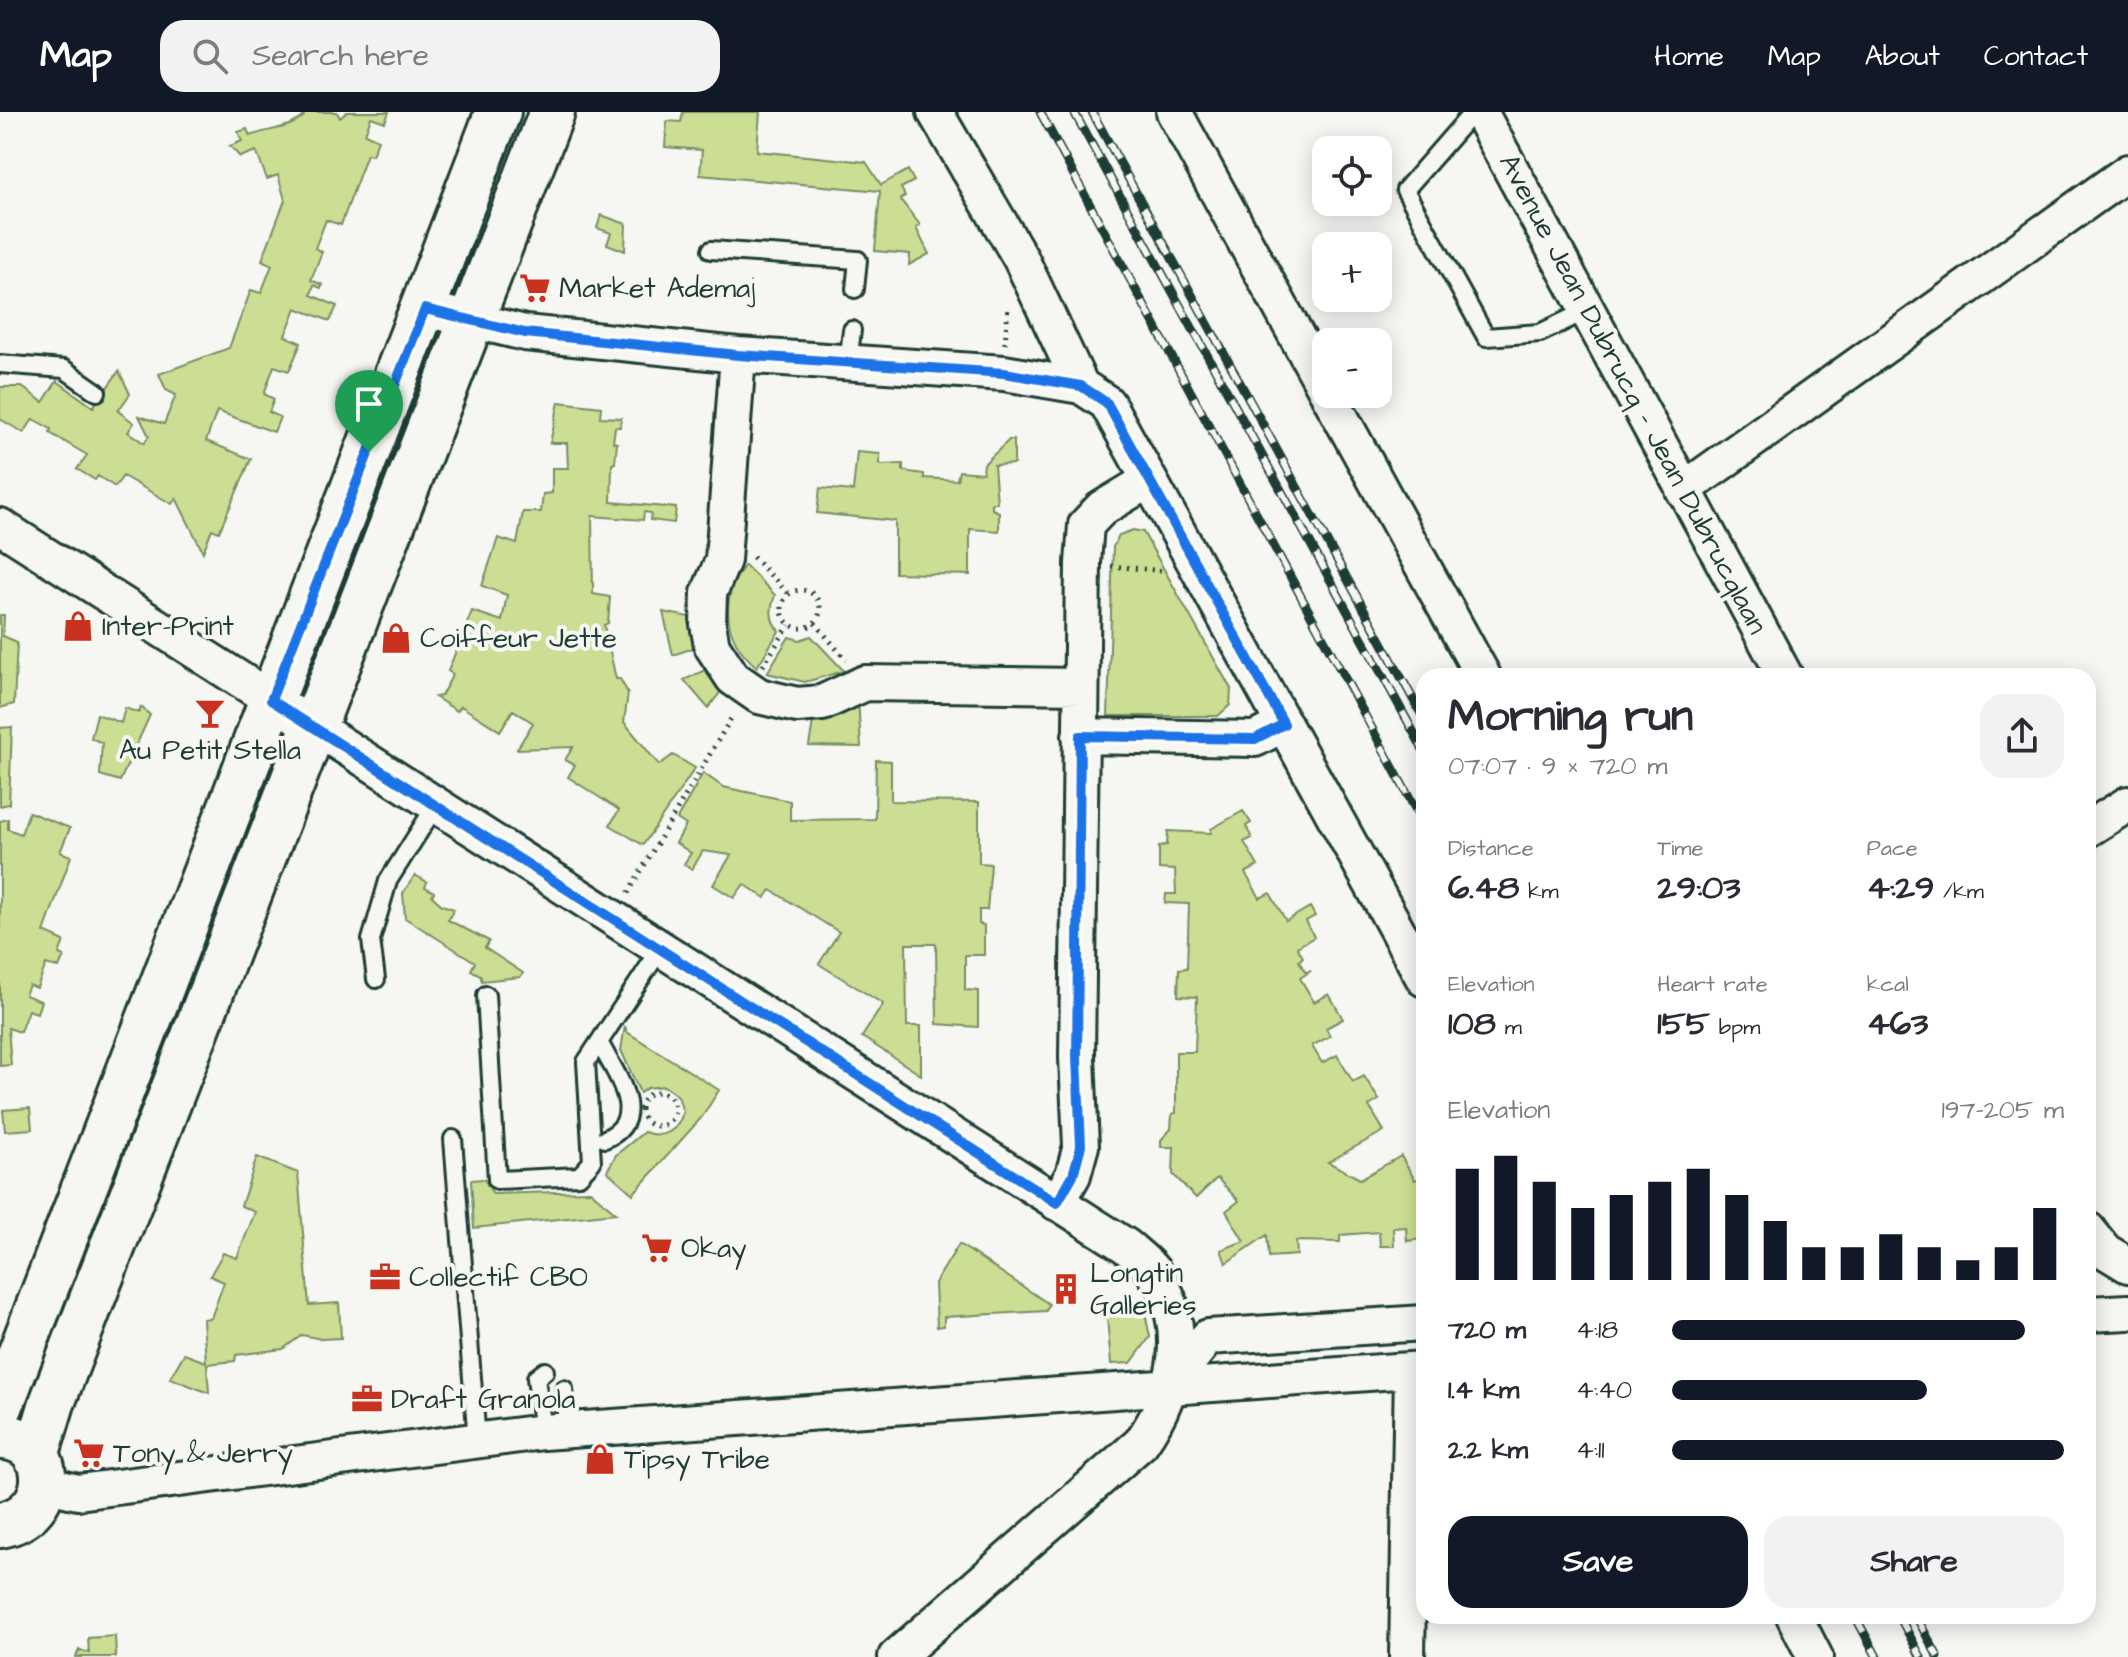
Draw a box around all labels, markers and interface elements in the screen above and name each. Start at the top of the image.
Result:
search box [160,20,720,92]
text: Map [40,30,112,82]
icon: search [188,34,232,78]
text: Search here [252,35,429,77]
text: Home [1654,37,1724,76]
text: Map [1768,37,1821,76]
text: About [1865,37,1940,76]
text: Contact [1984,37,2088,76]
map controls [1312,136,1392,408]
button: locate [1312,136,1392,216]
street label: Avenue Jean Dubrucq - Jean Dubrucqlaan [1489,147,1777,641]
button: + [1312,232,1392,312]
place label: Market Ademaj [559,269,755,308]
supermarket icon: Market Ademaj [518,271,552,305]
button: − [1312,328,1392,408]
pin [335,370,403,452]
icon: arrive [347,382,391,426]
place label: Inter-Print [102,607,234,646]
shop icon: Inter-Print [61,609,95,643]
place label: Coiffeur Jette [420,619,617,658]
shop icon: Coiffeur Jette [379,621,413,655]
text: Morning run [1448,687,1693,748]
button: share [1980,694,2064,778]
bar icon: Au Petit Stella [193,696,227,730]
place label: Au Petit Stella [119,731,301,770]
text: 07:07 · 9 × 720 m [1448,748,1667,784]
text: Distance [1448,833,1534,864]
text: Time [1657,833,1703,864]
text: Pace [1867,833,1918,864]
text: 6.48 [1448,864,1519,912]
text: 29:03 [1657,864,1741,912]
text: 4:29 [1867,864,1934,912]
text: km [1519,876,1559,907]
text: /km [1934,876,1984,907]
text: Elevation [1448,969,1535,1000]
text: Heart rate [1657,969,1768,1000]
text: kcal [1867,969,1909,1000]
text: 108 [1448,1000,1496,1048]
text: 155 [1657,1000,1710,1048]
text: 463 [1867,1000,1928,1048]
text: m [1496,1012,1522,1043]
text: bpm [1710,1012,1760,1043]
text: Elevation [1448,1092,1550,1128]
text: 197–205 m [1941,1092,2064,1128]
place label: Okay [681,1229,747,1270]
supermarket icon: Okay [640,1231,674,1265]
place label: Longtin Galleries [1090,1254,1196,1325]
place label: Collectif CBO [409,1258,588,1297]
office icon: Collectif CBO [368,1260,402,1294]
building icon: Longtin Galleries [1049,1272,1083,1306]
text: 720 m [1448,1312,1526,1348]
text: 4:18 [1576,1312,1618,1348]
text: 1.4 km [1448,1372,1519,1408]
text: 4:40 [1576,1372,1632,1408]
place label: Draft Granola [391,1380,576,1419]
office icon: Draft Granola [350,1382,384,1416]
text: 2.2 km [1448,1432,1528,1468]
text: 4:11 [1576,1432,1605,1468]
place label: Tony & Jerry [113,1434,293,1475]
supermarket icon: Tony & Jerry [72,1436,106,1470]
place label: Tipsy Tribe [624,1440,770,1481]
shop icon: Tipsy Tribe [583,1442,617,1476]
button: Save [1448,1516,1748,1608]
button: Share [1764,1516,2064,1608]

